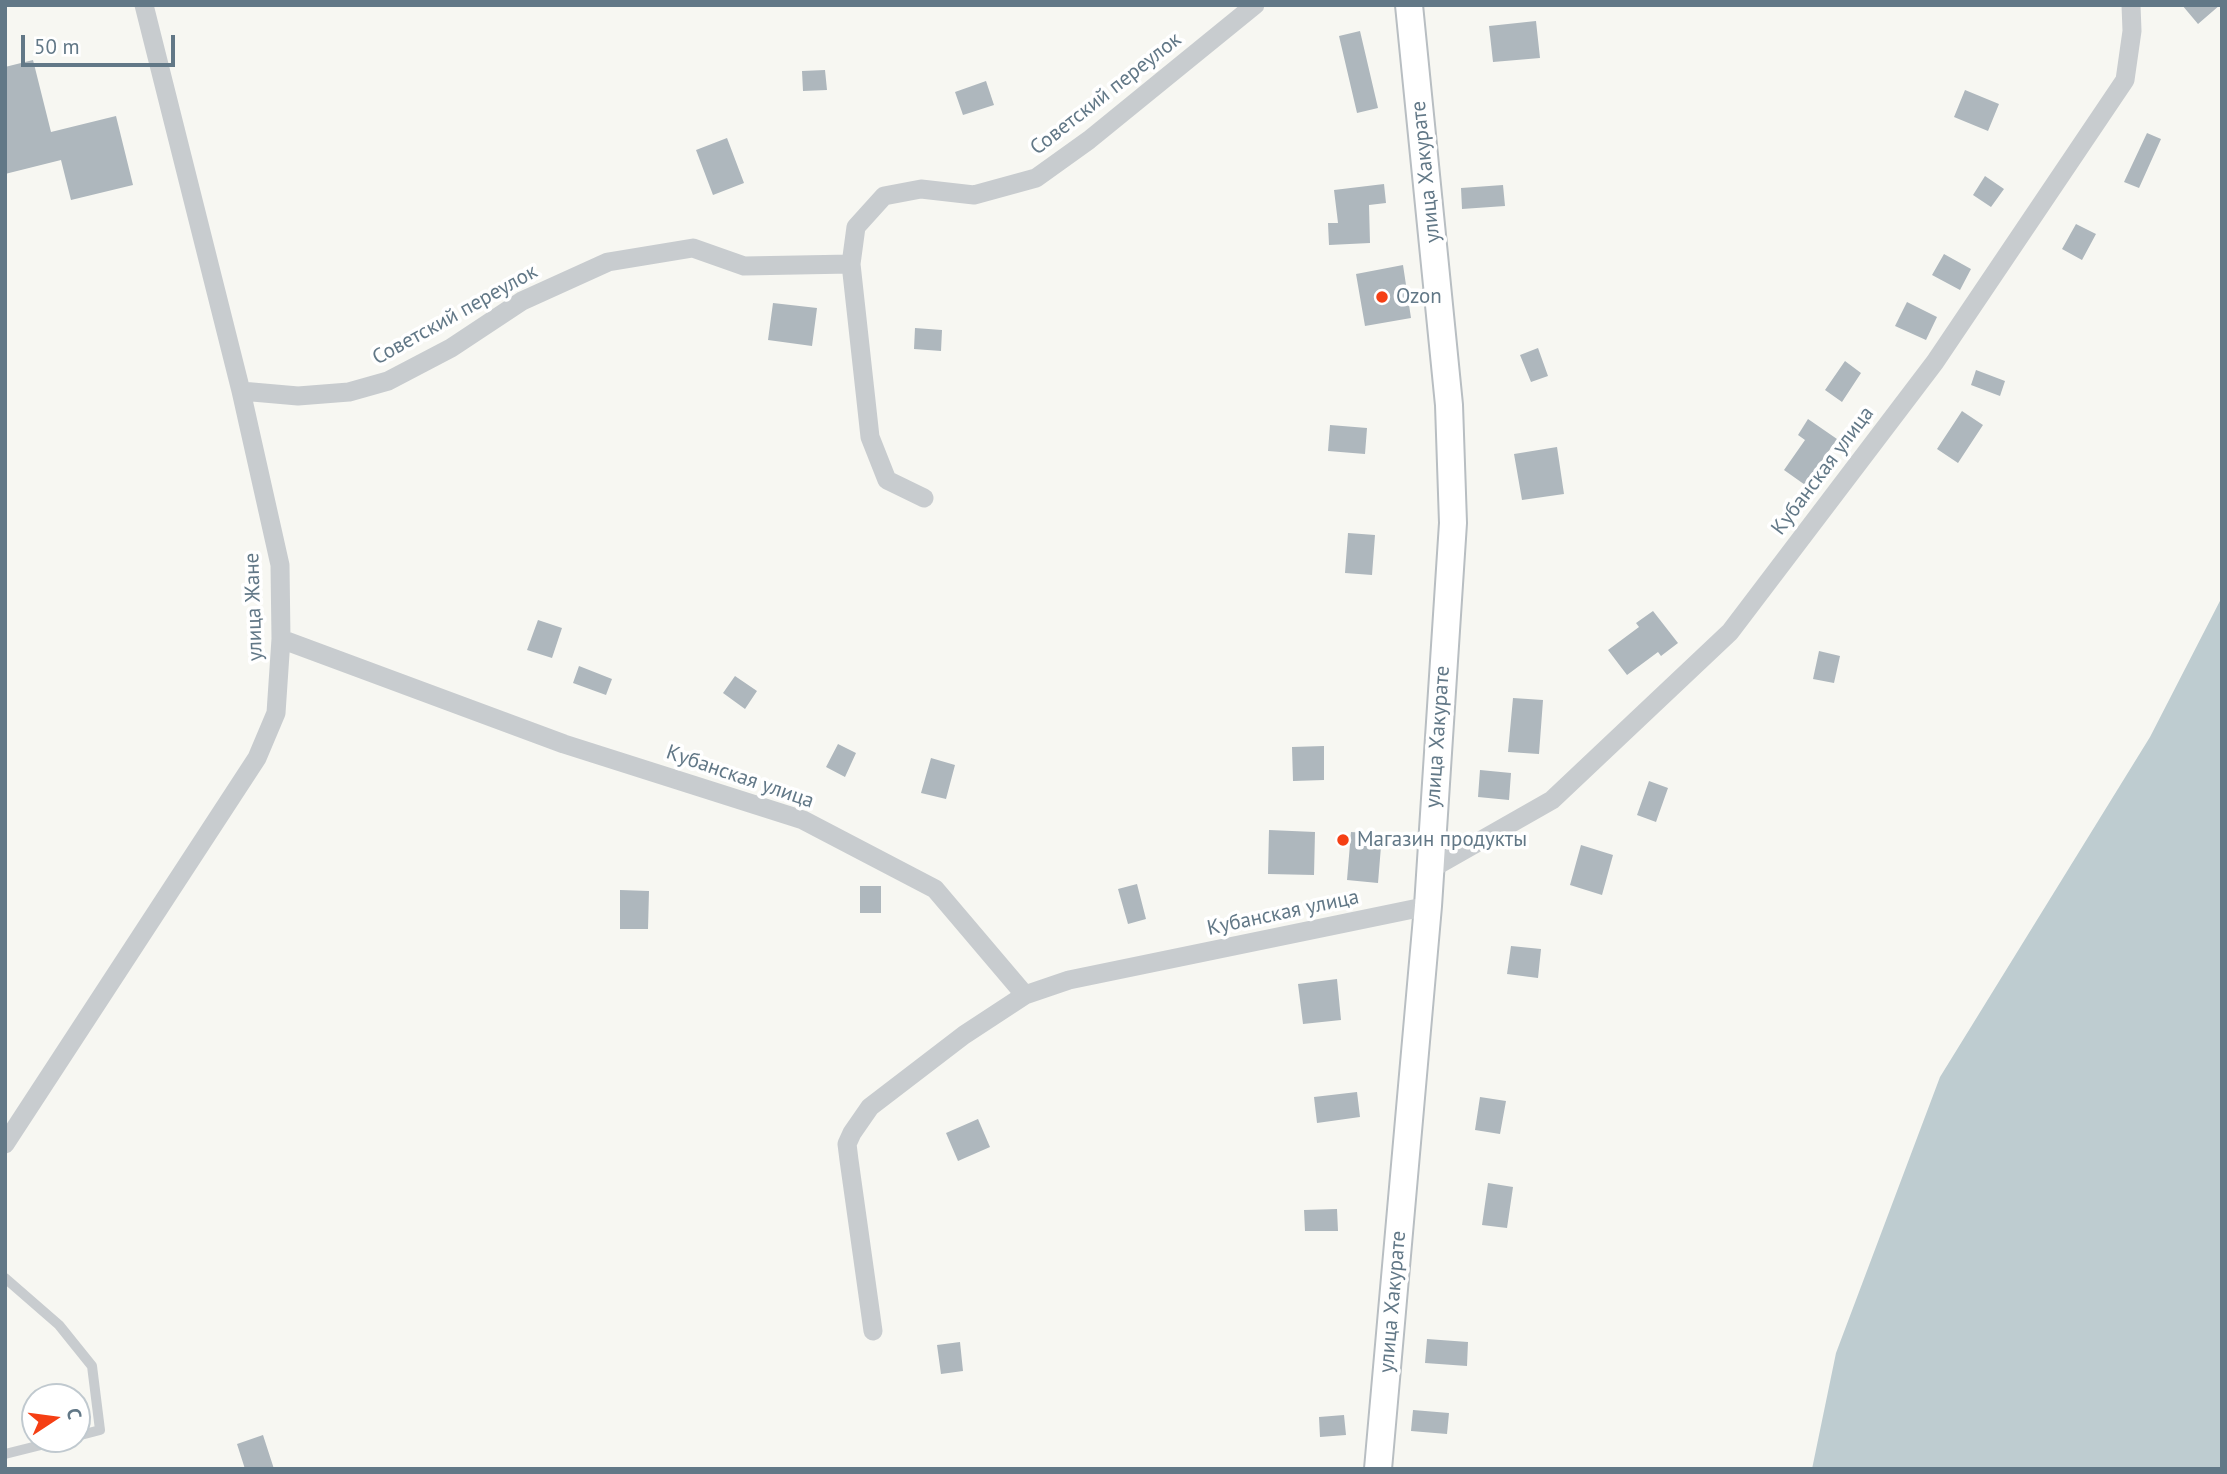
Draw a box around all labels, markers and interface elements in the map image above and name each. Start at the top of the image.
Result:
scale bar [24,21,178,65]
street label: Советский переулок [1025,27,1187,161]
text: 50 m [34,33,80,60]
street label: улица Хакурате [1406,100,1446,244]
street label: Советский переулок [368,259,542,371]
place label: Ozon [1396,284,1442,310]
marker: Ozon [1374,289,1390,305]
street label: Кубанская улица [1766,402,1880,540]
street label: улица Жане [240,552,268,662]
street label: улица Хакурате [1420,665,1456,809]
street label: Кубанская улица [663,740,817,814]
place label: Магазин продукты [1357,827,1527,853]
marker: Магазин продукты [1335,832,1351,848]
street label: Кубанская улица [1205,885,1361,941]
street label: улица Хакурате [1374,1230,1412,1374]
north arrow [21,1383,91,1453]
text: С [62,1406,87,1422]

